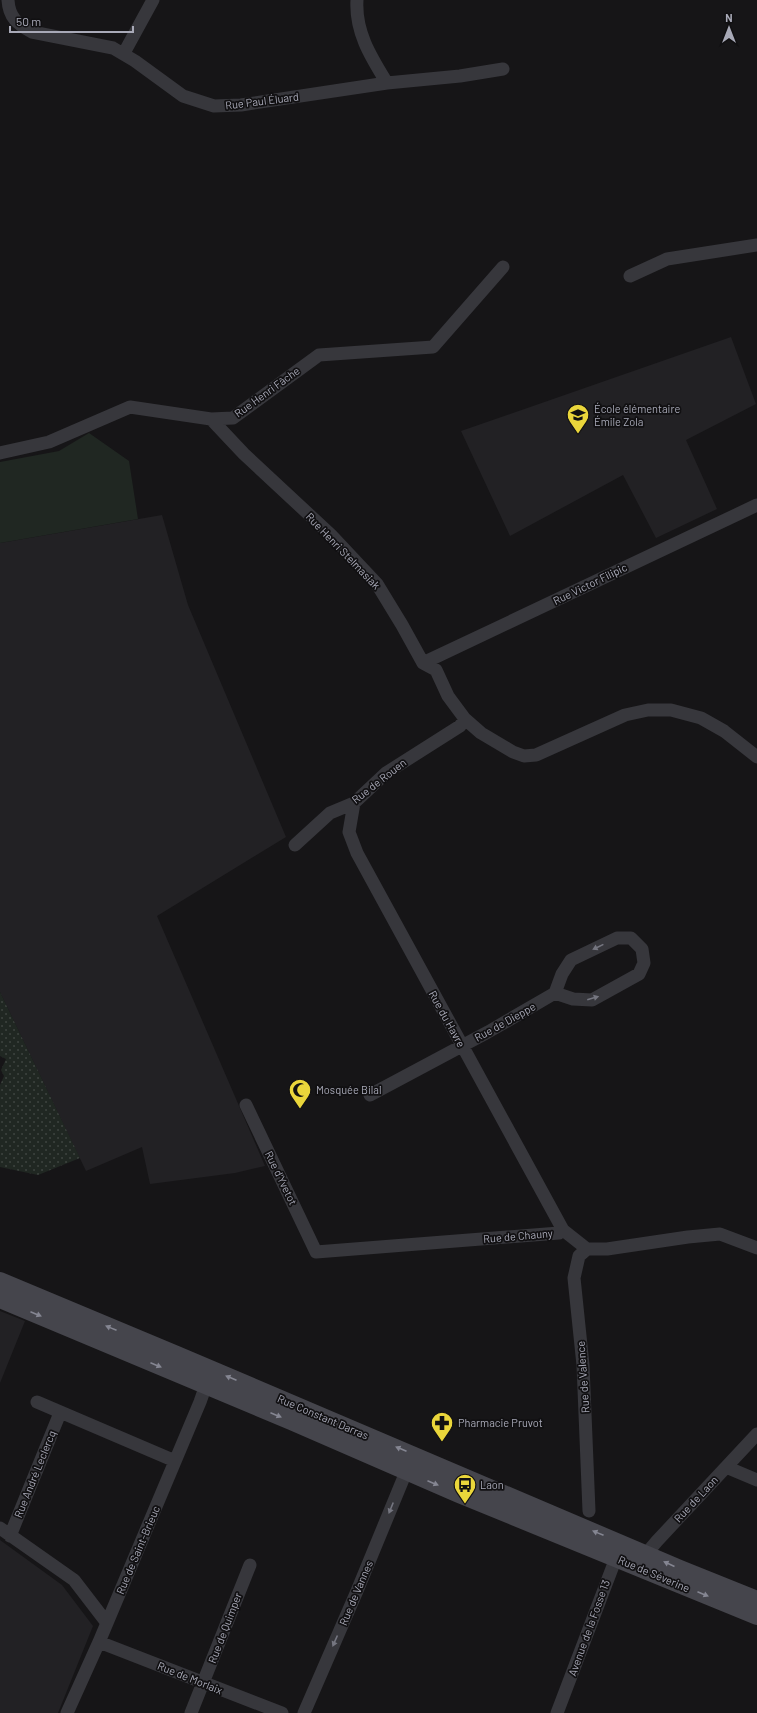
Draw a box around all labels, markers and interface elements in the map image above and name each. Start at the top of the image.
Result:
scale bar [10,8,133,34]
north arrow [709,8,749,48]
text: N [725,11,733,24]
text: 50 m [16,14,41,28]
street label: Rue Paul Éluard [224,90,299,111]
street label: Rue Henri Fâche [232,363,302,420]
school or university icon: École élémentaire Émile Zola [565,402,591,435]
place label: École élémentaire Émile Zola [594,402,680,428]
street label: Rue Henri Stelmasiak [304,510,384,592]
street label: Rue Victor Filipic [551,560,629,607]
street label: Rue de Rouen [349,755,408,806]
one-way arrow [592,944,603,950]
street label: Rue du Havre [427,988,468,1049]
one-way arrow [587,995,599,1001]
street label: Rue de Dieppe [472,999,538,1044]
mosque icon: Mosquée Bilal [287,1077,313,1110]
place label: Mosquée Bilal [316,1083,381,1096]
street label: Rue d'Yvetot [263,1149,300,1207]
street label: Rue de Chauny [483,1226,553,1245]
one-way arrow [30,1312,42,1318]
one-way arrow [105,1325,117,1332]
street label: Rue de Valence [573,1340,592,1413]
one-way arrow [150,1362,162,1368]
one-way arrow [224,1375,236,1381]
street label: Rue Constant Darras [276,1391,371,1442]
pharmacy icon: Pharmacie Pruvot [429,1410,455,1443]
one-way arrow [270,1412,282,1418]
place label: Pharmacie Pruvot [458,1416,543,1429]
street label: Rue André Leclercq [11,1428,58,1519]
one-way arrow [394,1446,406,1452]
bus stop icon: Laon [452,1472,478,1505]
street label: Rue de Laon [671,1473,720,1525]
place label: Laon [480,1478,504,1491]
one-way arrow [428,1481,440,1487]
one-way arrow [388,1502,394,1514]
street label: Rue de Saint-Brieuc [113,1503,162,1596]
one-way arrow [591,1530,603,1536]
street label: Rue de Séverine [617,1553,692,1594]
street label: Rue de Vannes [336,1558,375,1627]
one-way arrow [663,1561,675,1567]
street label: Avenue de la Fosse 13 [565,1578,612,1678]
street label: Rue de Quimper [205,1591,244,1665]
one-way arrow [698,1591,709,1597]
one-way arrow [332,1635,338,1647]
street label: Rue de Morlaix [156,1659,225,1696]

